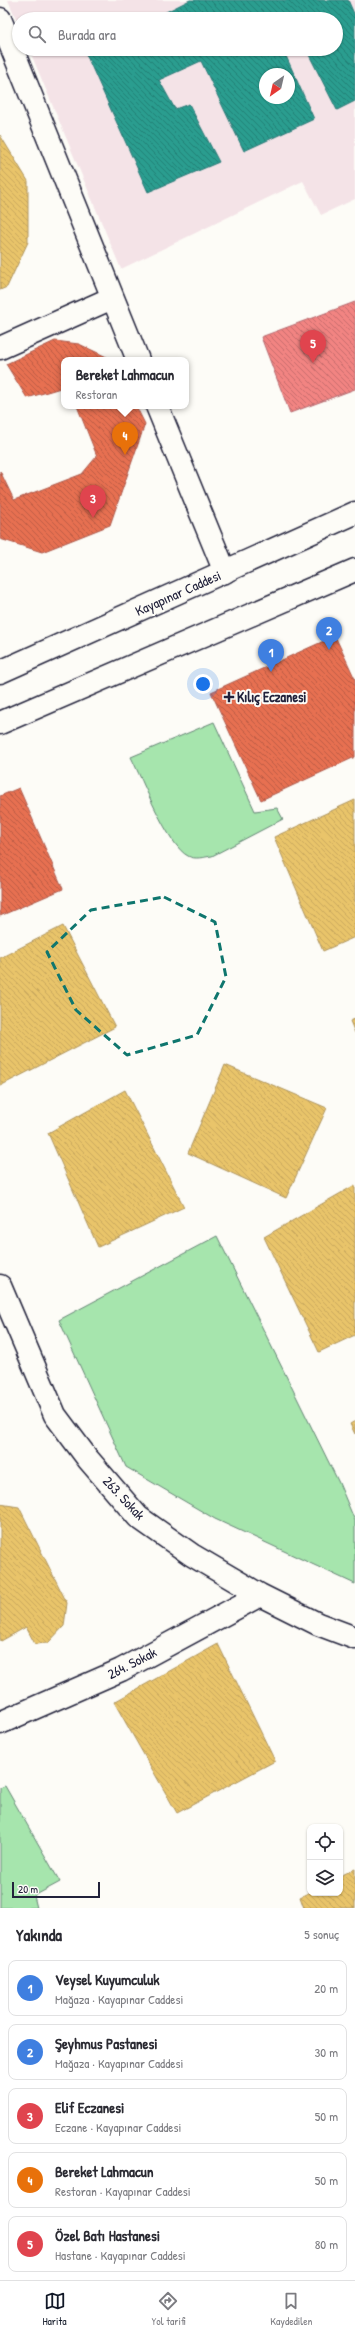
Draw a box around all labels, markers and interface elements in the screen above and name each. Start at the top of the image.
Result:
search box [12,12,343,56]
icon: search [26,23,48,45]
text: Burada ara [58,24,116,45]
north arrow [259,68,295,104]
pin: 5 [300,330,326,363]
popup [61,357,189,409]
text: Bereket Lahmacun [76,364,174,385]
text: Restoran [76,385,117,403]
pin: 4 [112,422,138,455]
pin: 3 [80,485,106,518]
street label: Kayapınar Caddesi [132,565,224,621]
pin: 2 [316,617,342,650]
pin: 1 [258,639,284,672]
your location [193,674,213,694]
place label: Kılıç Eczanesi [237,687,307,706]
marker: Kılıç Eczanesi [224,692,234,702]
street label: 263. Sokak [99,1472,150,1524]
street label: 264. Sokak [104,1642,160,1683]
map controls [307,1824,343,1896]
button: locate [307,1824,343,1860]
button: layers [307,1860,343,1896]
scale bar [12,1880,100,1899]
text: 20 m [18,1882,38,1896]
text: Yakında [16,1923,62,1946]
text: 5 sonuç [304,1925,339,1943]
text: Veysel Kuyumculuk [55,1969,159,1990]
text: 1 [28,1979,32,1997]
text: 20 m [314,1979,338,1997]
text: Mağaza · Kayapınar Caddesi [55,1990,183,2008]
text: Şeyhmus Pastanesi [55,2033,158,2054]
text: 2 [27,2043,33,2061]
text: 30 m [315,2043,338,2061]
text: Mağaza · Kayapınar Caddesi [55,2054,183,2072]
text: Elif Eczanesi [55,2097,124,2118]
text: 3 [27,2107,33,2125]
text: 50 m [315,2107,338,2125]
text: Eczane · Kayapınar Caddesi [55,2118,181,2136]
text: Bereket Lahmacun [55,2161,154,2182]
text: 4 [28,2171,32,2189]
text: 50 m [315,2171,338,2189]
text: Restoran · Kayapınar Caddesi [55,2182,191,2200]
text: Özel Batı Hastanesi [55,2225,160,2246]
text: 5 [27,2235,33,2253]
text: 80 m [315,2235,338,2253]
text: Hastane · Kayapınar Caddesi [55,2246,186,2264]
tab: Harita [42,2290,67,2328]
tab: Yol tarifi [151,2290,185,2328]
tab: Kaydedilen [270,2290,313,2328]

